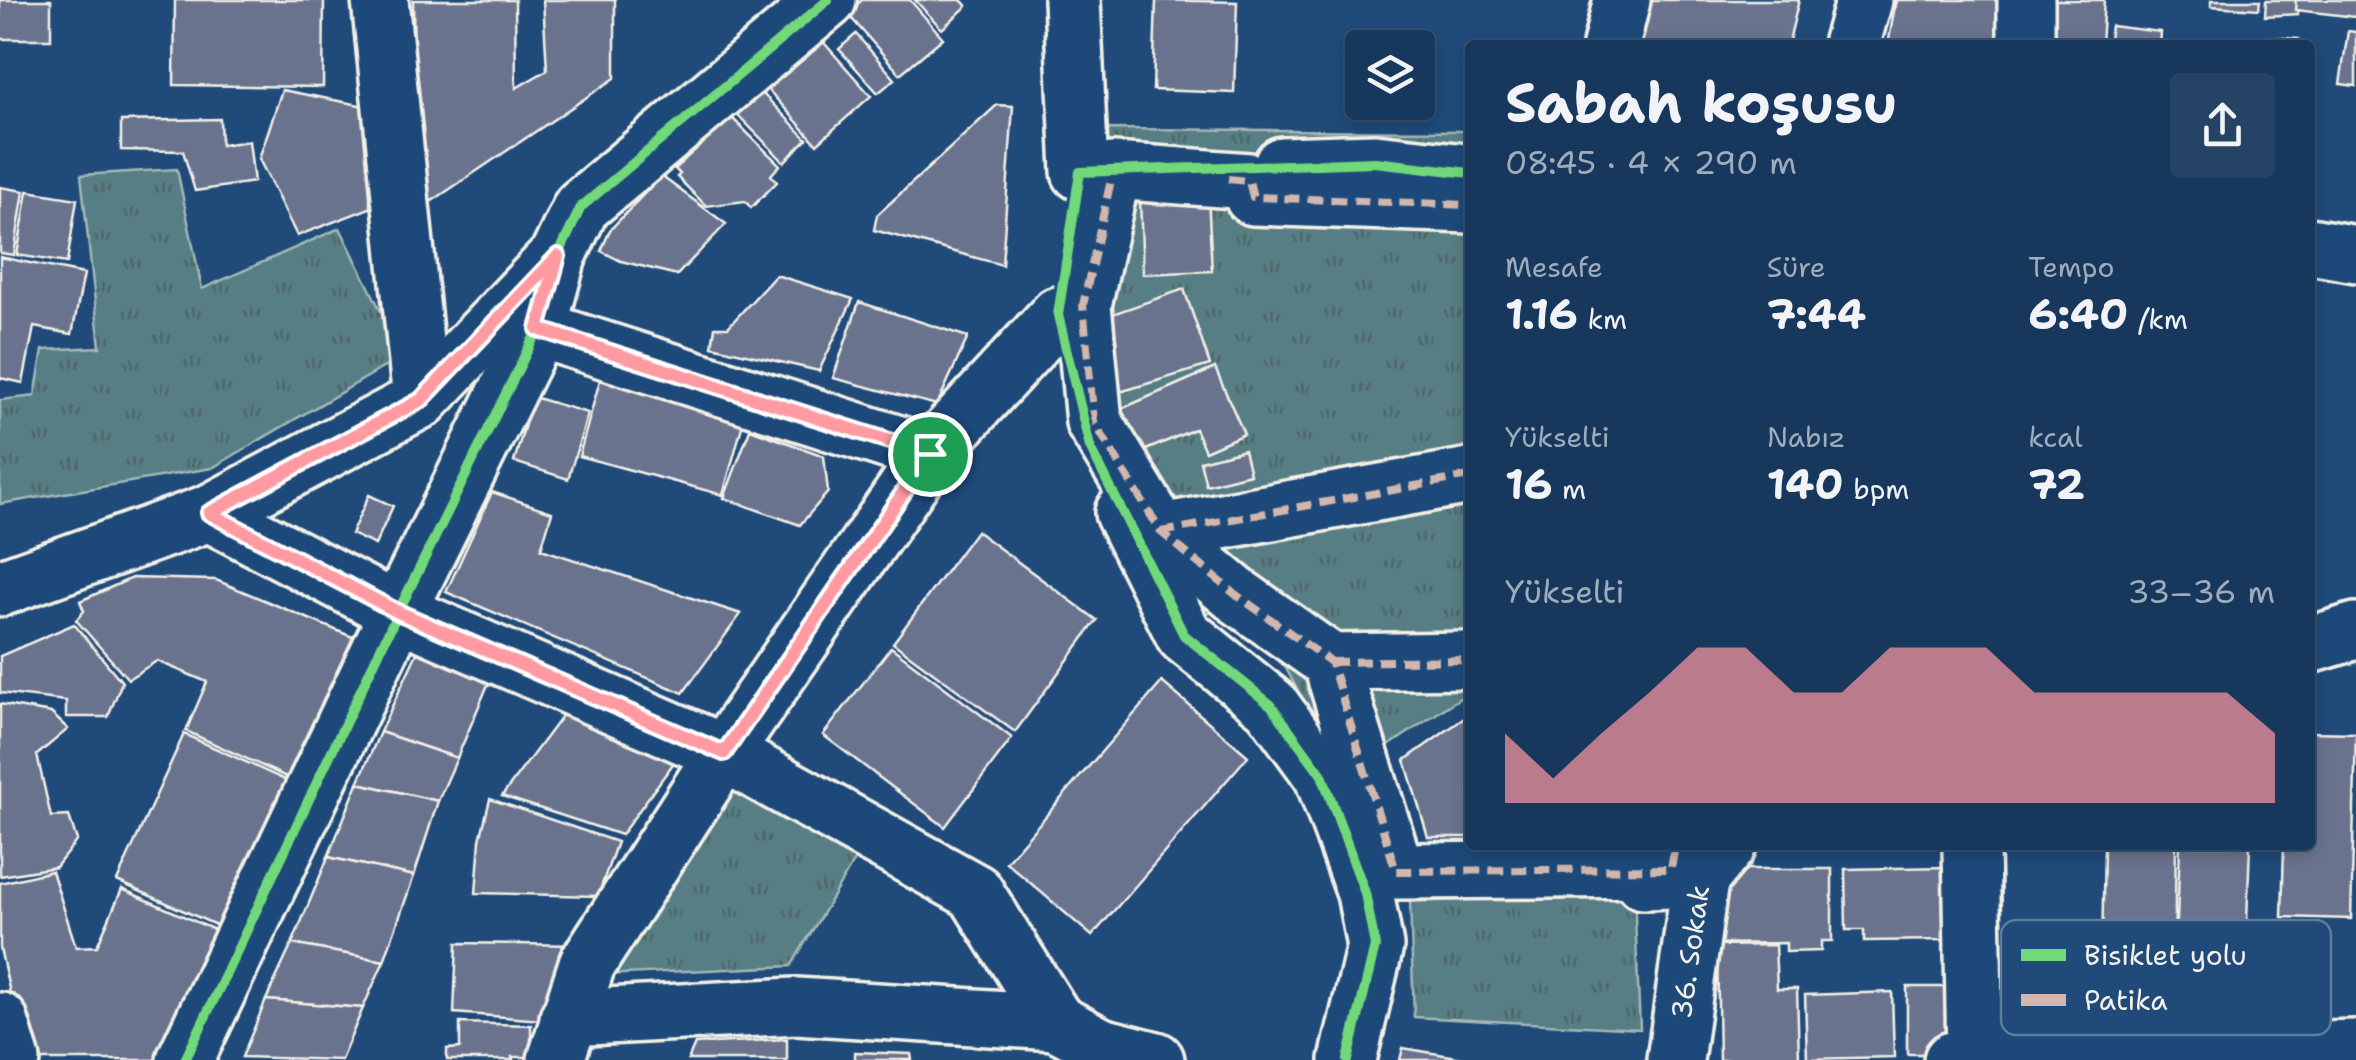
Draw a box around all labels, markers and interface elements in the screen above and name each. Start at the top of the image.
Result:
map controls [1345,30,1435,120]
button: layers [1345,30,1435,120]
text: Sabah koşusu [1505,66,1897,140]
button: share [2170,73,2275,178]
text: 08:45 · 4 × 290 m [1505,141,1797,184]
text: Mesafe [1505,248,1603,286]
text: Süre [1767,248,1826,286]
text: Tempo [2028,248,2115,286]
text: 1.16 [1505,286,1578,342]
text: 7:44 [1767,286,1866,342]
text: 6:40 [2028,286,2128,342]
text: km [1578,300,1627,338]
text: /km [2128,300,2188,338]
pin [888,412,973,497]
text: Yükselti [1505,418,1610,456]
text: Nabız [1767,418,1845,456]
text: kcal [2028,418,2083,456]
icon: arrive [903,427,958,482]
text: 16 [1505,456,1553,512]
text: 140 [1767,456,1844,512]
text: 72 [2028,456,2085,512]
text: m [1553,470,1586,508]
text: bpm [1844,470,1910,508]
text: Yükselti [1505,570,1625,613]
text: 33–36 m [2127,570,2275,613]
street label: 36. Sokak [1662,883,1718,1021]
legend [2001,920,2331,1035]
text: Bisiklet yolu [2084,936,2247,974]
text: Patika [2084,981,2168,1019]

